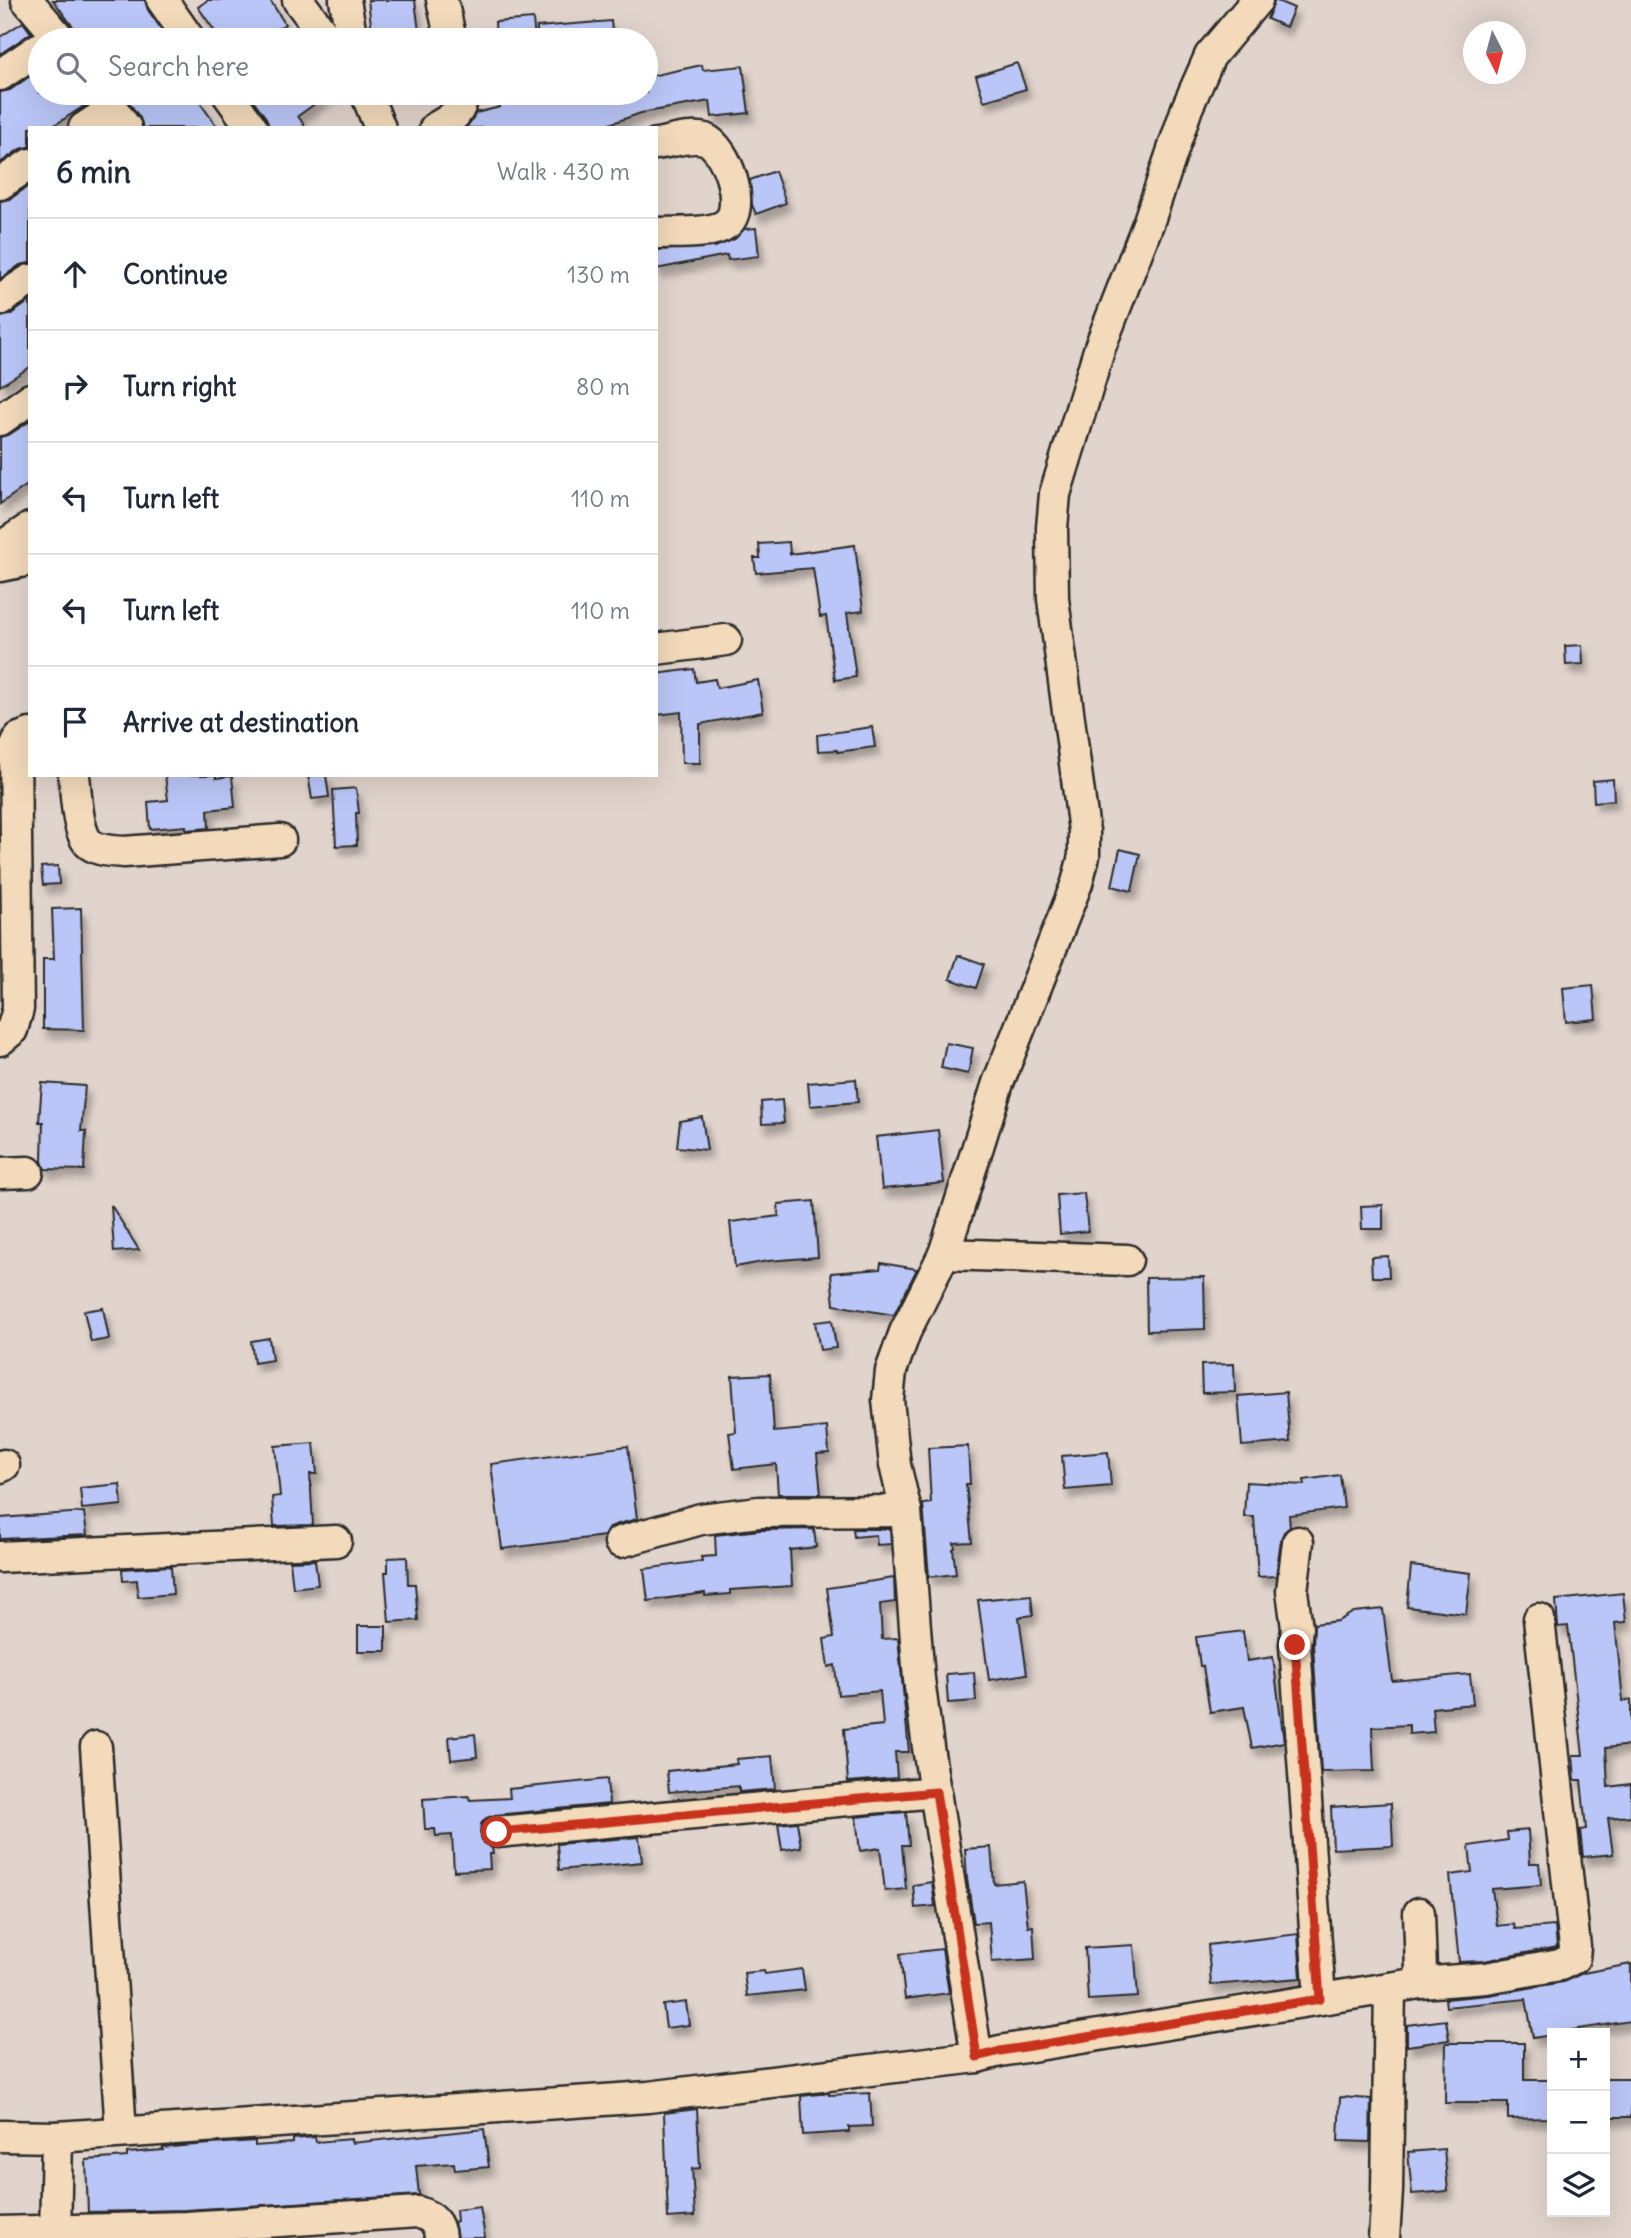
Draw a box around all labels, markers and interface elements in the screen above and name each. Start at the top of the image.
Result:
north arrow [1463,21,1526,84]
search box [28,28,658,105]
icon: search [52,48,90,86]
text: Search here [108,50,249,83]
text: 6 min [56,153,131,191]
text: Walk · 430 m [497,157,630,186]
icon: ahead [56,255,94,293]
text: Continue [123,258,228,291]
text: 130 m [567,260,630,289]
icon: right [56,367,94,405]
text: Turn right [123,370,236,403]
text: 80 m [576,372,630,401]
icon: left [56,479,94,517]
text: Turn left [123,482,219,515]
text: 110 m [571,484,630,513]
icon: left [56,591,94,629]
text: Turn left [123,594,219,627]
text: 110 m [571,596,630,625]
icon: arrive [56,703,94,741]
text: Arrive at destination [123,706,359,739]
route end [1279,1629,1310,1660]
route start [481,1816,512,1847]
map controls [1547,2028,1610,2217]
button: + [1547,2028,1610,2091]
button: − [1547,2091,1610,2154]
button: layers [1547,2154,1610,2217]

